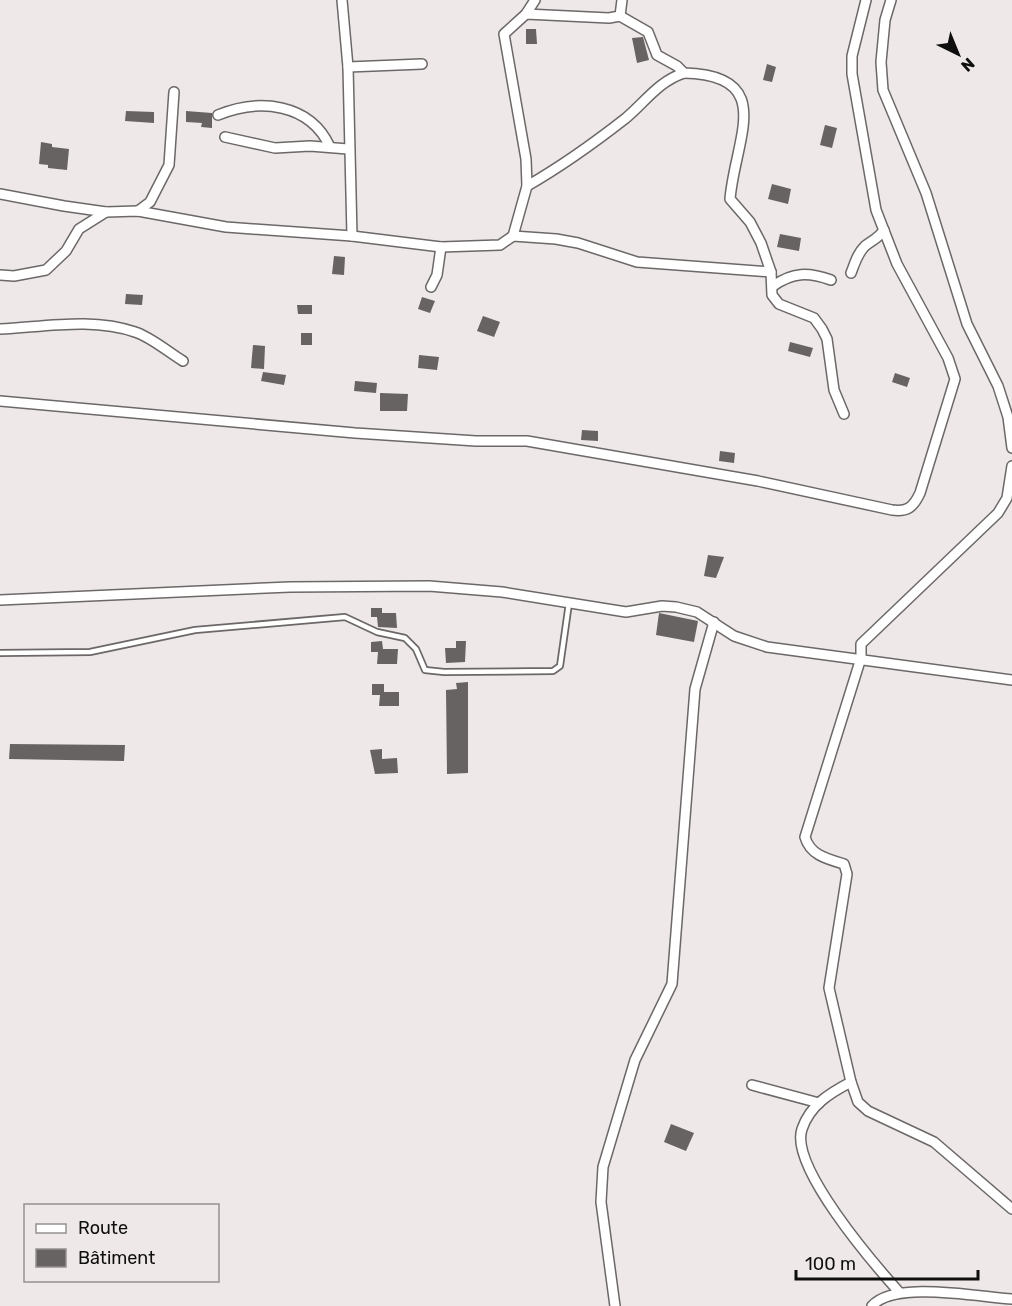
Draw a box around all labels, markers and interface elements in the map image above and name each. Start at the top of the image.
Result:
north arrow [928,24,988,84]
text: N [957,54,979,75]
legend [24,1204,219,1282]
text: Route [78,1217,128,1239]
scale bar [796,1243,978,1281]
text: Bâtiment [78,1247,155,1269]
text: 100 m [805,1253,856,1275]

